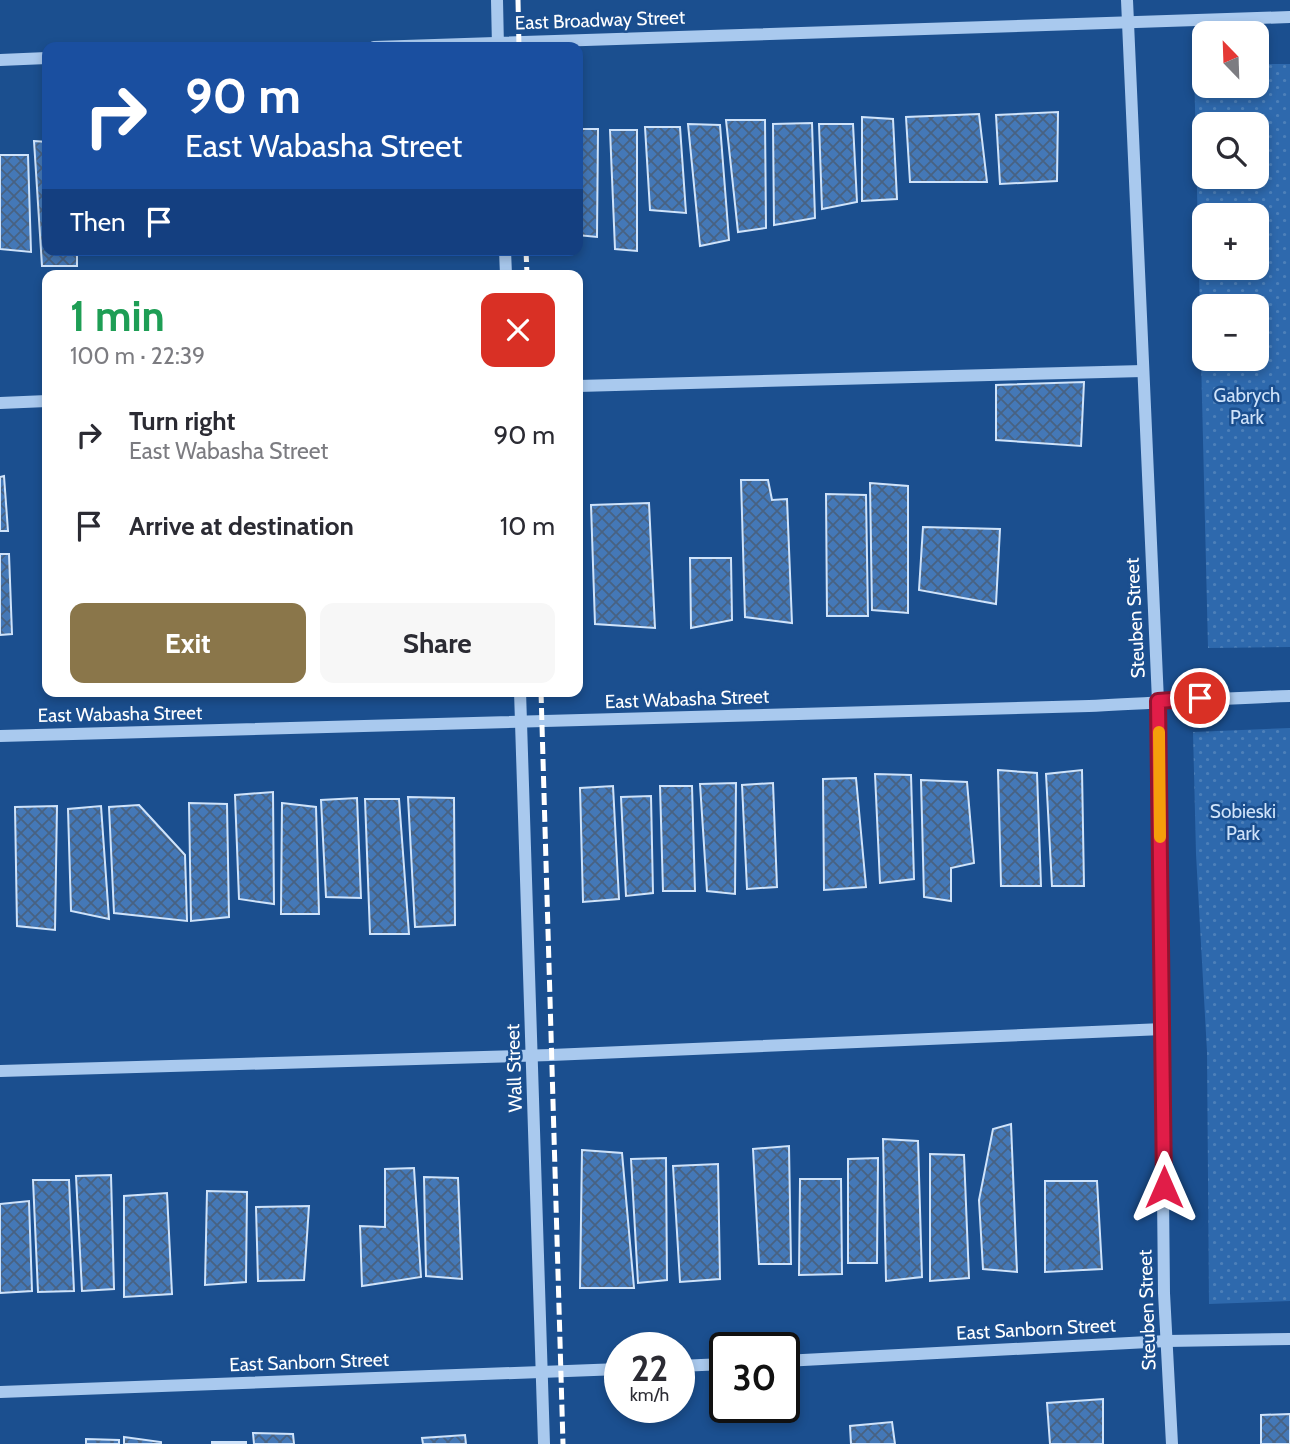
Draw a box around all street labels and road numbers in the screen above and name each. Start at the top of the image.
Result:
street label: East Broadway Street [514,6,686,34]
street label: Steuben Street [1120,556,1150,679]
street label: East Wabasha Street [604,685,770,713]
street label: East Wabasha Street [38,701,203,727]
street label: Wall Street [501,1023,527,1113]
street label: Steuben Street [1133,1249,1161,1371]
street label: East Sanborn Street [956,1313,1117,1345]
street label: East Sanborn Street [229,1348,390,1376]

